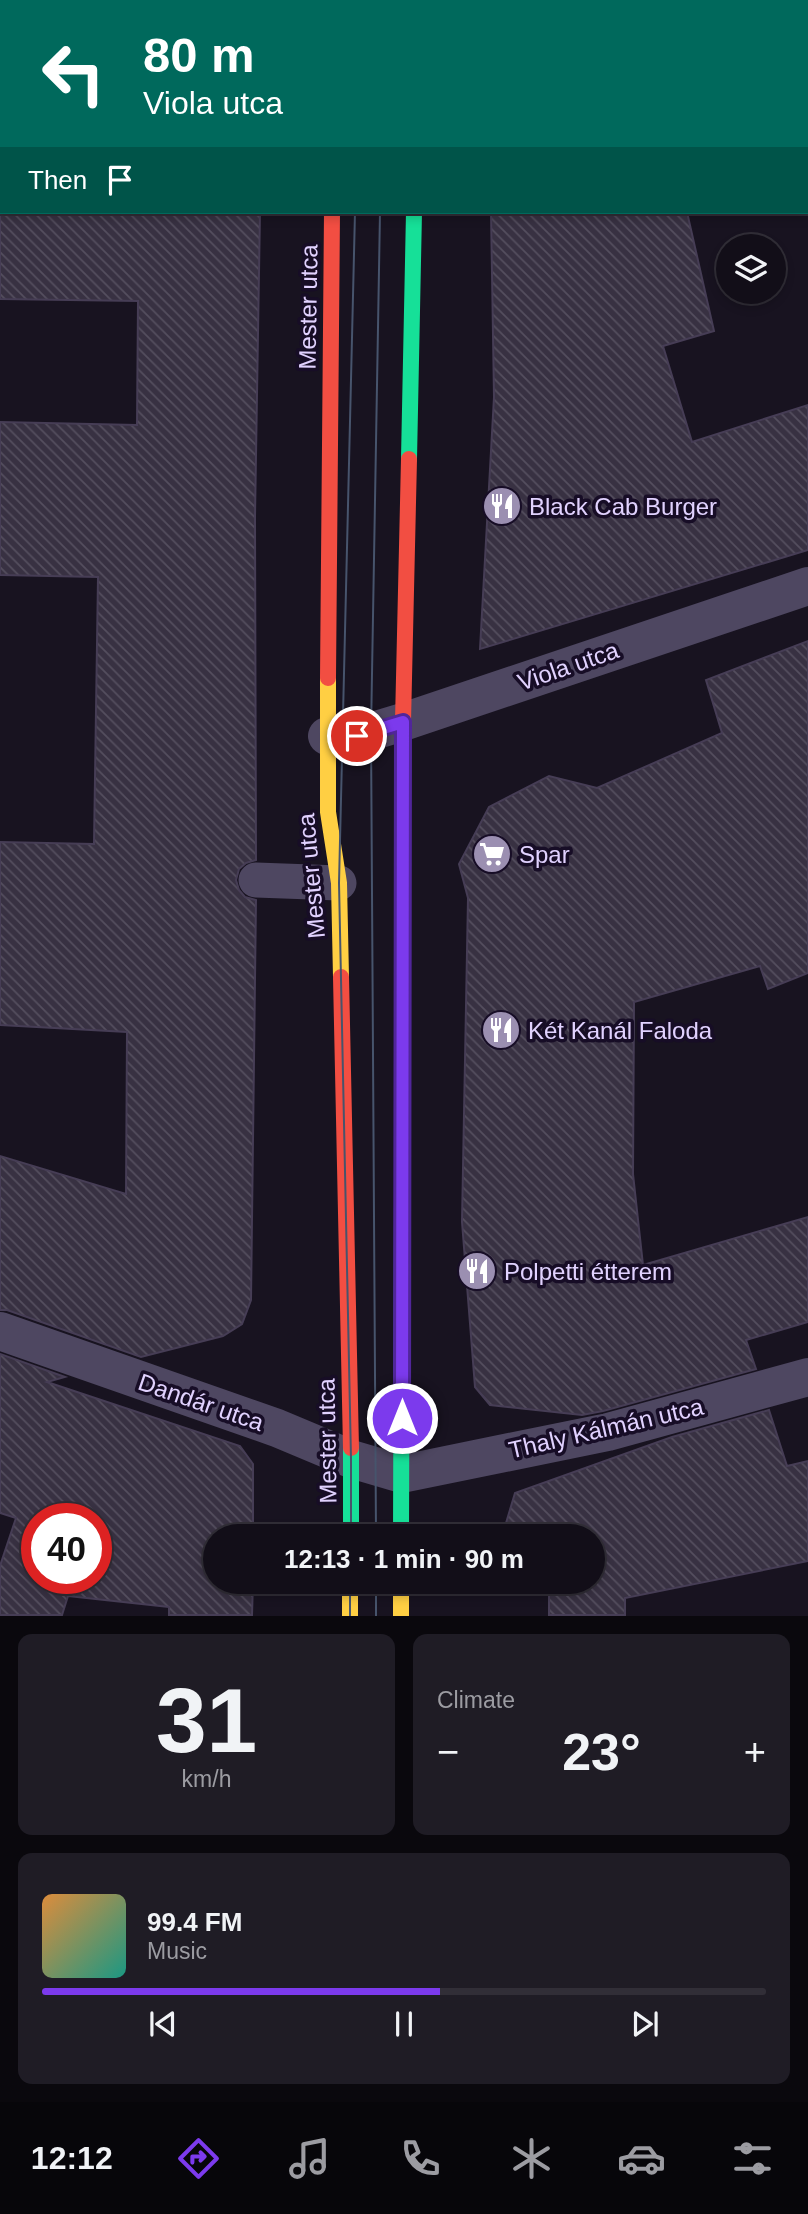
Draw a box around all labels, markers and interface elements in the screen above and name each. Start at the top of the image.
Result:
icon: left [28,28,119,119]
text: 80 m [143,28,255,82]
text: Viola utca [143,85,283,121]
icon: arrive [101,161,139,199]
text: Then [28,165,87,195]
map controls [716,234,786,304]
button: layers [716,234,786,304]
street label: Mester utca [293,243,323,370]
restaurant icon: Black Cab Burger [481,485,523,527]
place label: Black Cab Burger [529,493,717,520]
street label: Viola utca [514,636,623,696]
pin [327,706,387,766]
icon: arrive [338,717,376,755]
street label: Mester utca [292,812,330,940]
supermarket icon: Spar [471,833,513,875]
place label: Spar [519,841,570,868]
restaurant icon: Két Kanál Faloda [480,1009,522,1051]
place label: Két Kanál Faloda [528,1017,713,1044]
restaurant icon: Polpetti étterem [456,1250,498,1292]
place label: Polpetti étterem [504,1258,672,1285]
street label: Dandár utca [135,1368,268,1436]
street label: Mester utca [312,1377,342,1504]
position arrow [365,1381,439,1455]
street label: Thaly Kálmán utca [506,1392,707,1464]
speed limit sign: 40 [21,1503,112,1594]
text: 12:13 · 1 min · 90 m [284,1544,524,1574]
text: 31 [156,1670,257,1771]
text: Climate [437,1687,515,1713]
text: 23° [562,1723,641,1781]
text: − [437,1731,459,1773]
text: + [744,1731,766,1773]
text: km/h [182,1766,231,1792]
text: 99.4 FM [147,1907,242,1937]
text: Music [147,1938,207,1964]
icon: previous [144,2005,182,2043]
icon: pause [385,2005,423,2043]
icon: next [626,2005,664,2043]
icon: directions [174,2134,223,2183]
icon: music [285,2134,334,2183]
icon: phone [396,2134,445,2183]
icon: climate [507,2134,556,2183]
icon: car [617,2134,666,2183]
icon: filters [728,2134,777,2183]
text: 12:12 [31,2140,113,2176]

